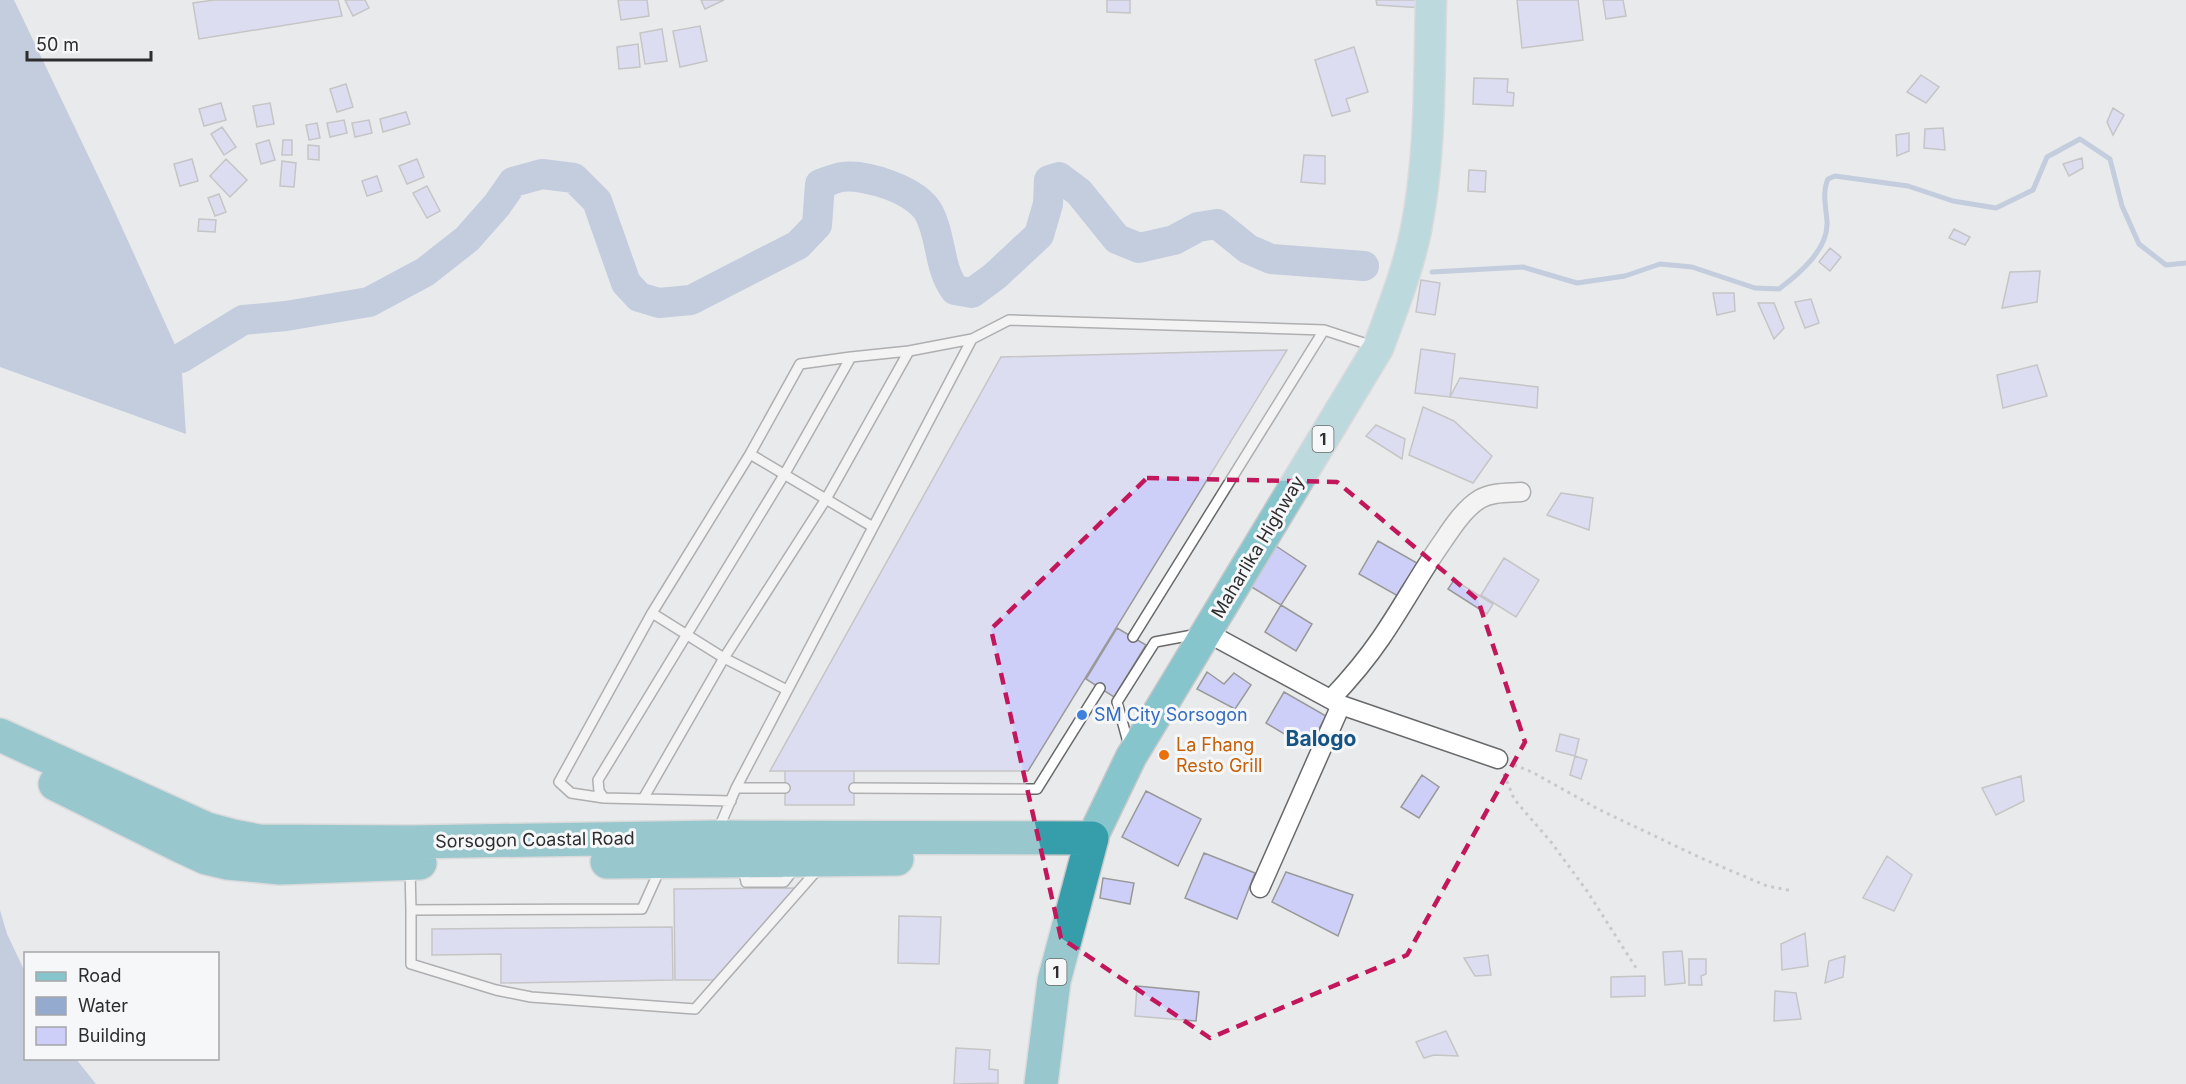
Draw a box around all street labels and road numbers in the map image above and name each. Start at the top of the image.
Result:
road number: 1 [1312,426,1334,452]
street label: Maharlika Highway [1207,472,1308,622]
street label: Sorsogon Coastal Road [435,827,635,852]
road number: 1 [1046,959,1066,985]

